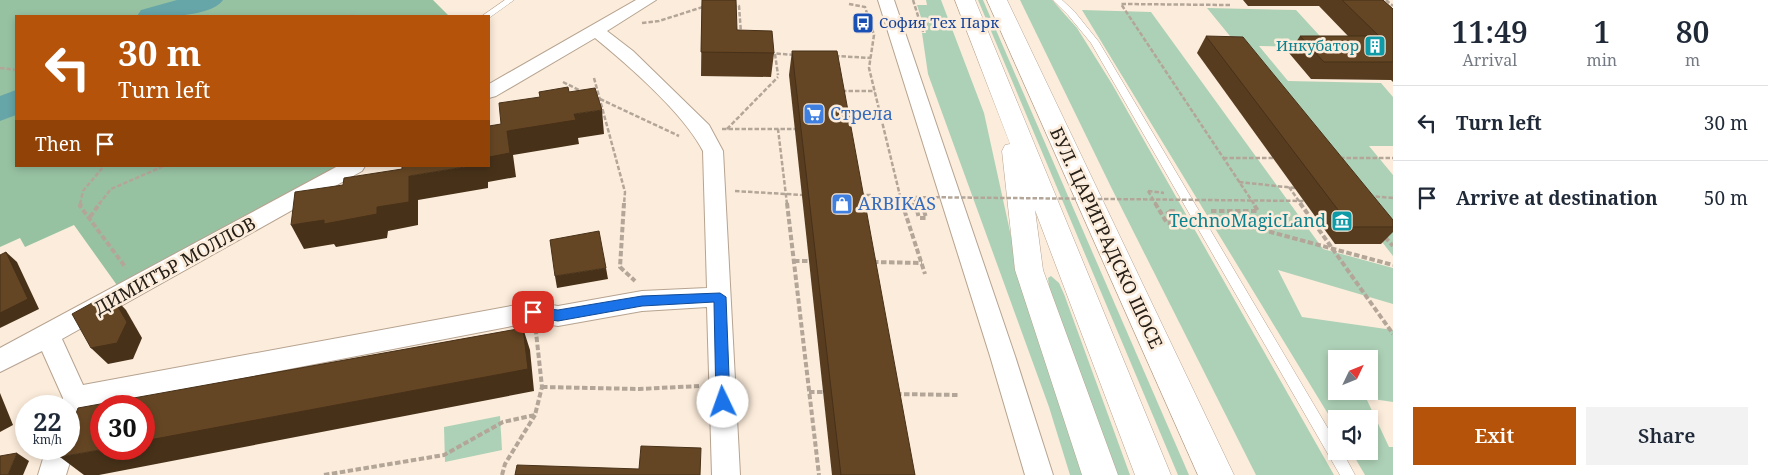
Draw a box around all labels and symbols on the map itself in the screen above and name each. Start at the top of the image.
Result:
bus stop icon: София Тех Парк [851,11,875,35]
place label: София Тех Парк [879,12,999,32]
building icon: Инкубатор [1363,34,1387,58]
place label: Инкубатор [1276,35,1359,55]
place label: Стрела [830,101,893,125]
supermarket icon: Стрела [802,102,826,126]
street label: БУЛ. ЦАРИГРАДСКО ШОСЕ [1045,123,1169,352]
place label: ARBIKAS [858,191,936,215]
shop icon: ARBIKAS [830,192,854,216]
place label: TechnoMagicLand [1169,208,1326,232]
museum icon: TechnoMagicLand [1330,209,1354,233]
street label: ДИМИТЪР МОЛЛОВ [89,211,260,320]
pin [512,291,554,333]
north arrow [1328,350,1378,400]
position arrow [696,375,748,427]
speed limit sign: 30 [90,395,155,460]

